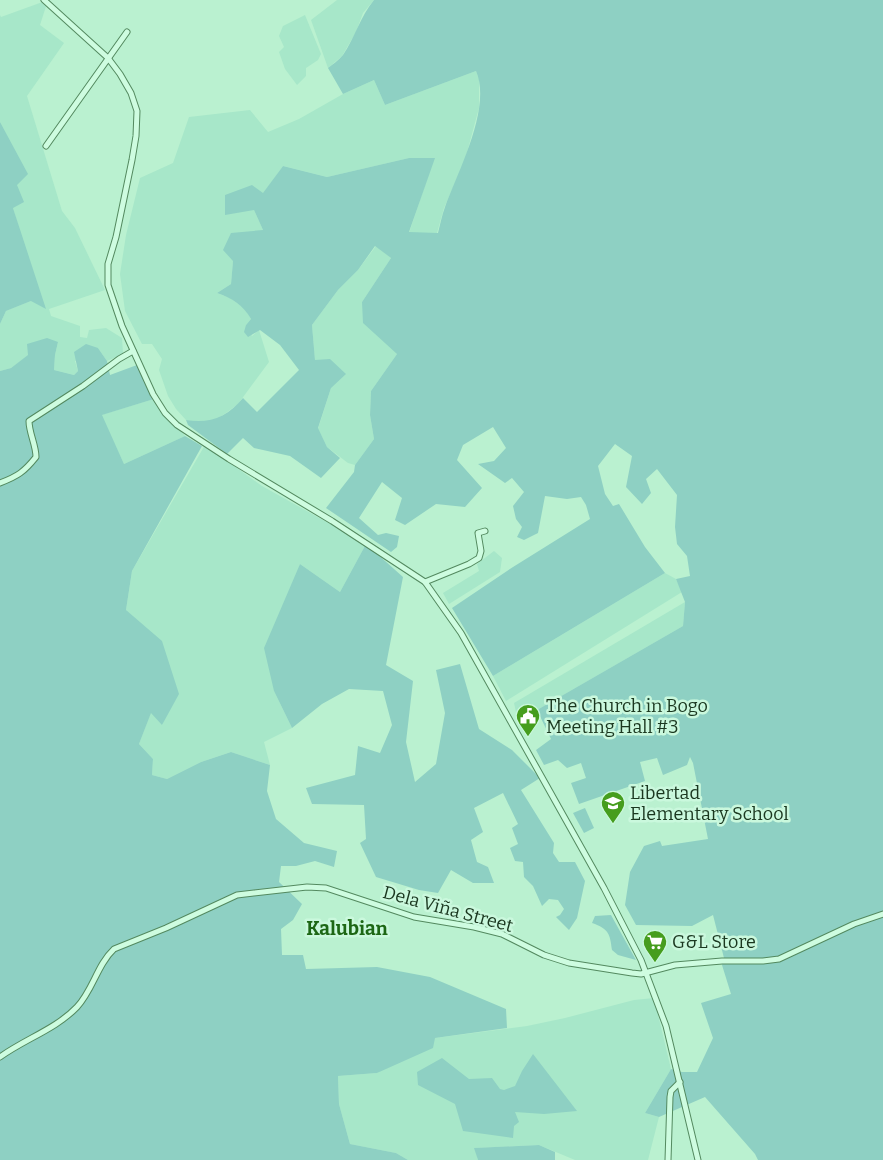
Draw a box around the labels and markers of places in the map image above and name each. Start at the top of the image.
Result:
place label: The Church in Bogo Meeting Hall #3 [546,695,708,738]
public building icon: The Church in Bogo Meeting Hall #3 [515,703,541,737]
place label: Libertad Elementary School [630,782,789,825]
school or university icon: Libertad Elementary School [600,790,626,824]
supermarket icon: G&L Store [642,929,668,963]
place label: G&L Store [672,931,756,953]

